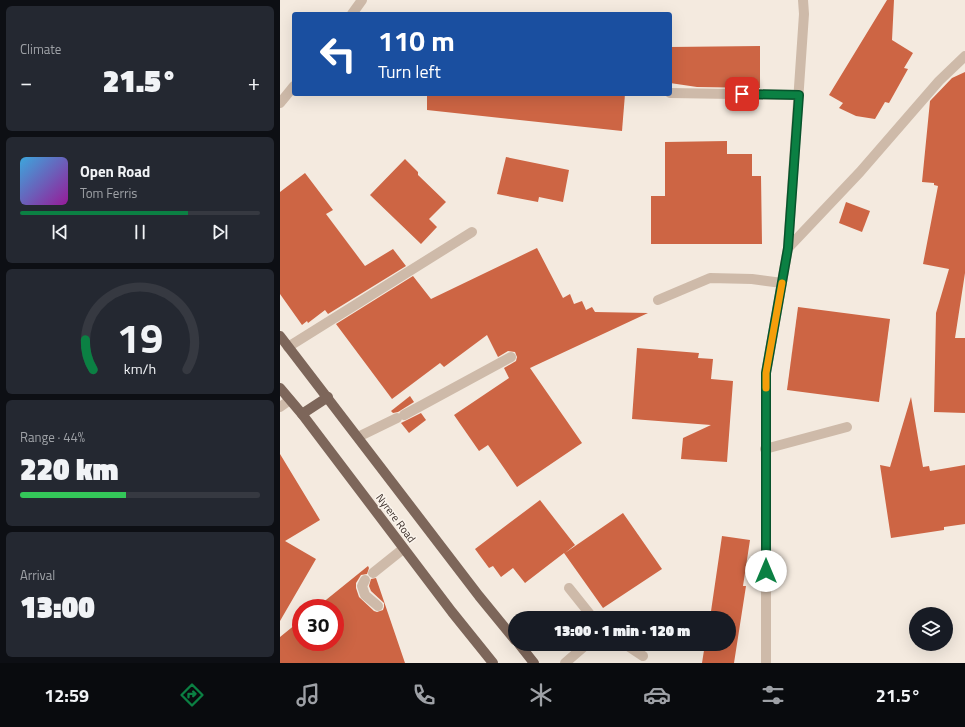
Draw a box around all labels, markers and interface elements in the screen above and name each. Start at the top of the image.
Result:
text: 110 m [378,19,455,62]
icon: left [312,28,364,80]
text: Climate [20,39,61,59]
text: 21.5° [103,58,177,104]
text: Turn left [378,58,441,85]
text: − [20,65,32,99]
text: + [248,65,260,99]
pin [725,77,759,111]
icon: arrive [731,83,753,105]
text: Open Road [80,160,150,183]
text: Tom Ferris [80,183,137,203]
icon: previous [49,221,71,243]
icon: pause [129,221,151,243]
icon: next [209,221,231,243]
text: 19 [117,305,163,368]
text: km/h [124,357,156,379]
text: Range · 44% [20,427,85,447]
text: 220 km [20,446,118,492]
street label: Nyrere Road [372,490,420,546]
position arrow [745,550,787,592]
text: Arrival [20,565,55,585]
text: 13:00 [20,584,95,630]
speed limit sign: 30 [292,599,344,651]
map controls [909,607,953,651]
button: layers [909,607,953,651]
text: 13:00 · 1 min · 120 m [554,619,690,642]
icon: directions [178,681,206,709]
icon: music [294,681,322,709]
icon: phone [410,681,438,709]
icon: climate [527,681,555,709]
icon: car [643,681,671,709]
icon: filters [759,681,787,709]
text: 12:59 [44,682,89,709]
text: 21.5° [876,682,921,709]

